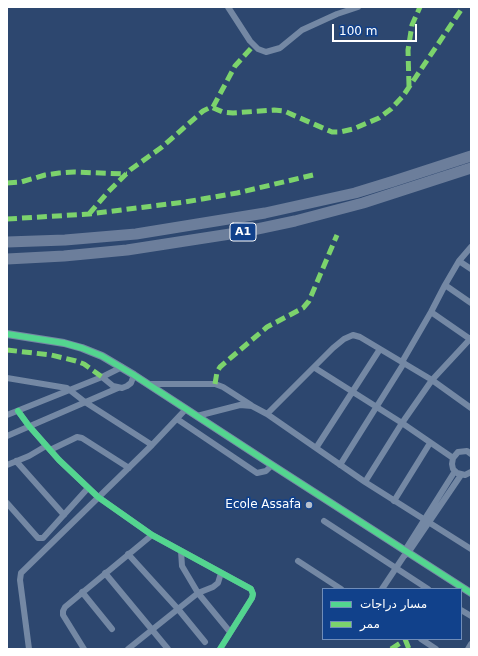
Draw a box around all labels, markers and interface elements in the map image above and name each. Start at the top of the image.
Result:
scale bar [334,16,419,42]
text: 100 m [339,24,377,38]
road number: A1 [230,223,256,241]
place label: Ecole Assafa [225,498,301,512]
marker: Ecole Assafa [304,500,314,510]
legend [322,588,462,640]
text: مسار دراجات [360,597,427,611]
text: ممر [360,617,380,631]

